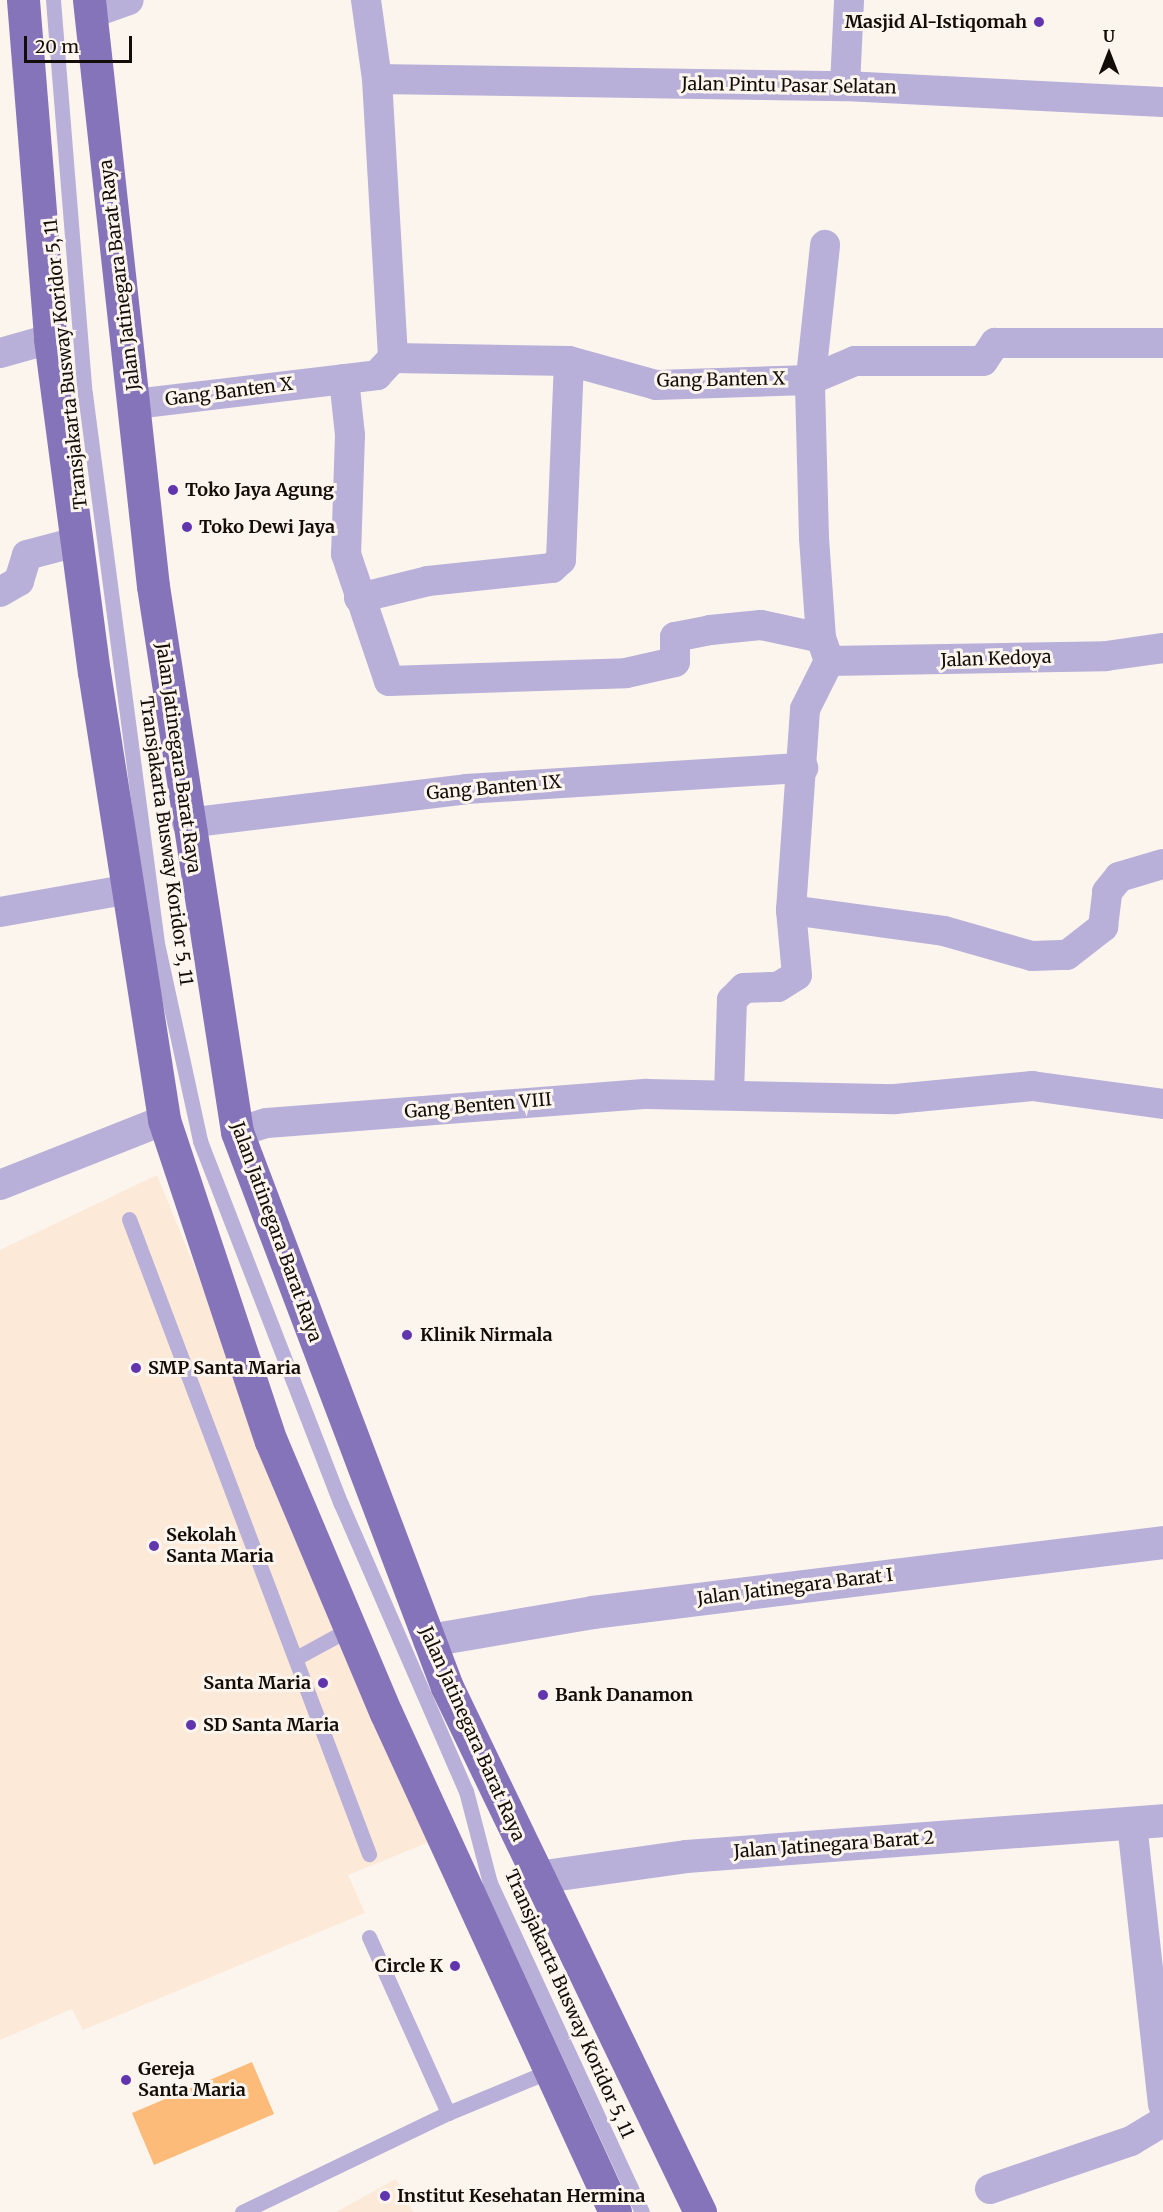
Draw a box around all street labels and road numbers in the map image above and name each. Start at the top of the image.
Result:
street label: Jalan Pintu Pasar Selatan [681,73,897,99]
street label: Jalan Jatinegara Barat Raya [95,158,145,392]
street label: Transjakarta Busway Koridor 5, 11 [40,218,92,510]
street label: Gang Banten X [657,368,785,392]
street label: Gang Banten X [164,373,294,411]
street label: Jalan Jatinegara Barat Raya [151,641,205,875]
street label: Jalan Kedoya [940,646,1052,672]
street label: Transjakarta Busway Koridor 5, 11 [135,695,197,987]
street label: Gang Banten IX [426,771,562,805]
street label: Gang Benten VIII [403,1089,553,1123]
street label: Jalan Jatinegara Barat Raya [226,1119,326,1345]
street label: Jalan Jatinegara Barat I [696,1564,894,1610]
street label: Jalan Jatinegara Barat Raya [415,1623,529,1845]
street label: Jalan Jatinegara Barat 2 [733,1827,935,1863]
street label: Transjakarta Busway Koridor 5, 11 [500,1866,638,2142]

